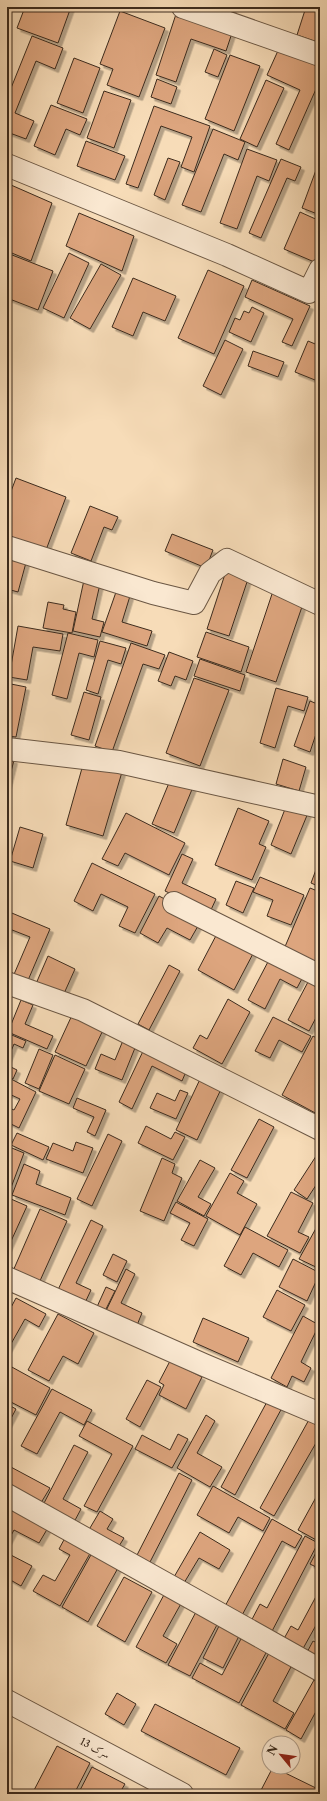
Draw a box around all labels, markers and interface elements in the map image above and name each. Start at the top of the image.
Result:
street label: سرک 13 [78,1735,112,1761]
north arrow [261,1735,301,1775]
text: N [264,1742,281,1758]

